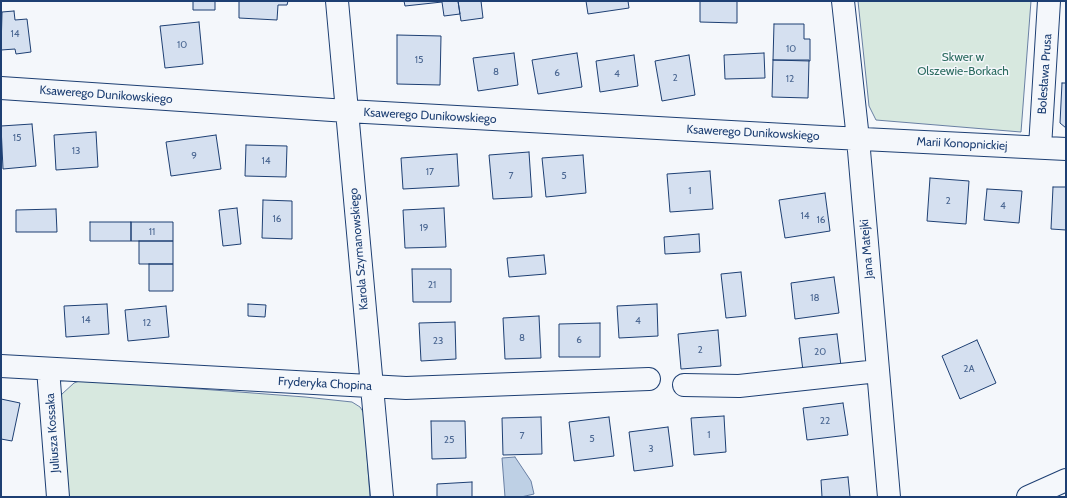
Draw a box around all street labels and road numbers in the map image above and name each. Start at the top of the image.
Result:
street label: Bolesława Prusa [1035,33,1055,115]
street label: Ksawerego Dunikowskiego [39,83,173,107]
street label: Ksawerego Dunikowskiego [363,105,497,127]
street label: Ksawerego Dunikowskiego [686,122,820,144]
street label: Marii Konopnickiej [916,134,1008,154]
street label: Karola Szymanowskiego [346,187,372,311]
street label: Jana Matejki [857,219,877,279]
street label: Fryderyka Chopina [278,374,372,394]
street label: Juliusza Kossaka [43,393,63,473]

